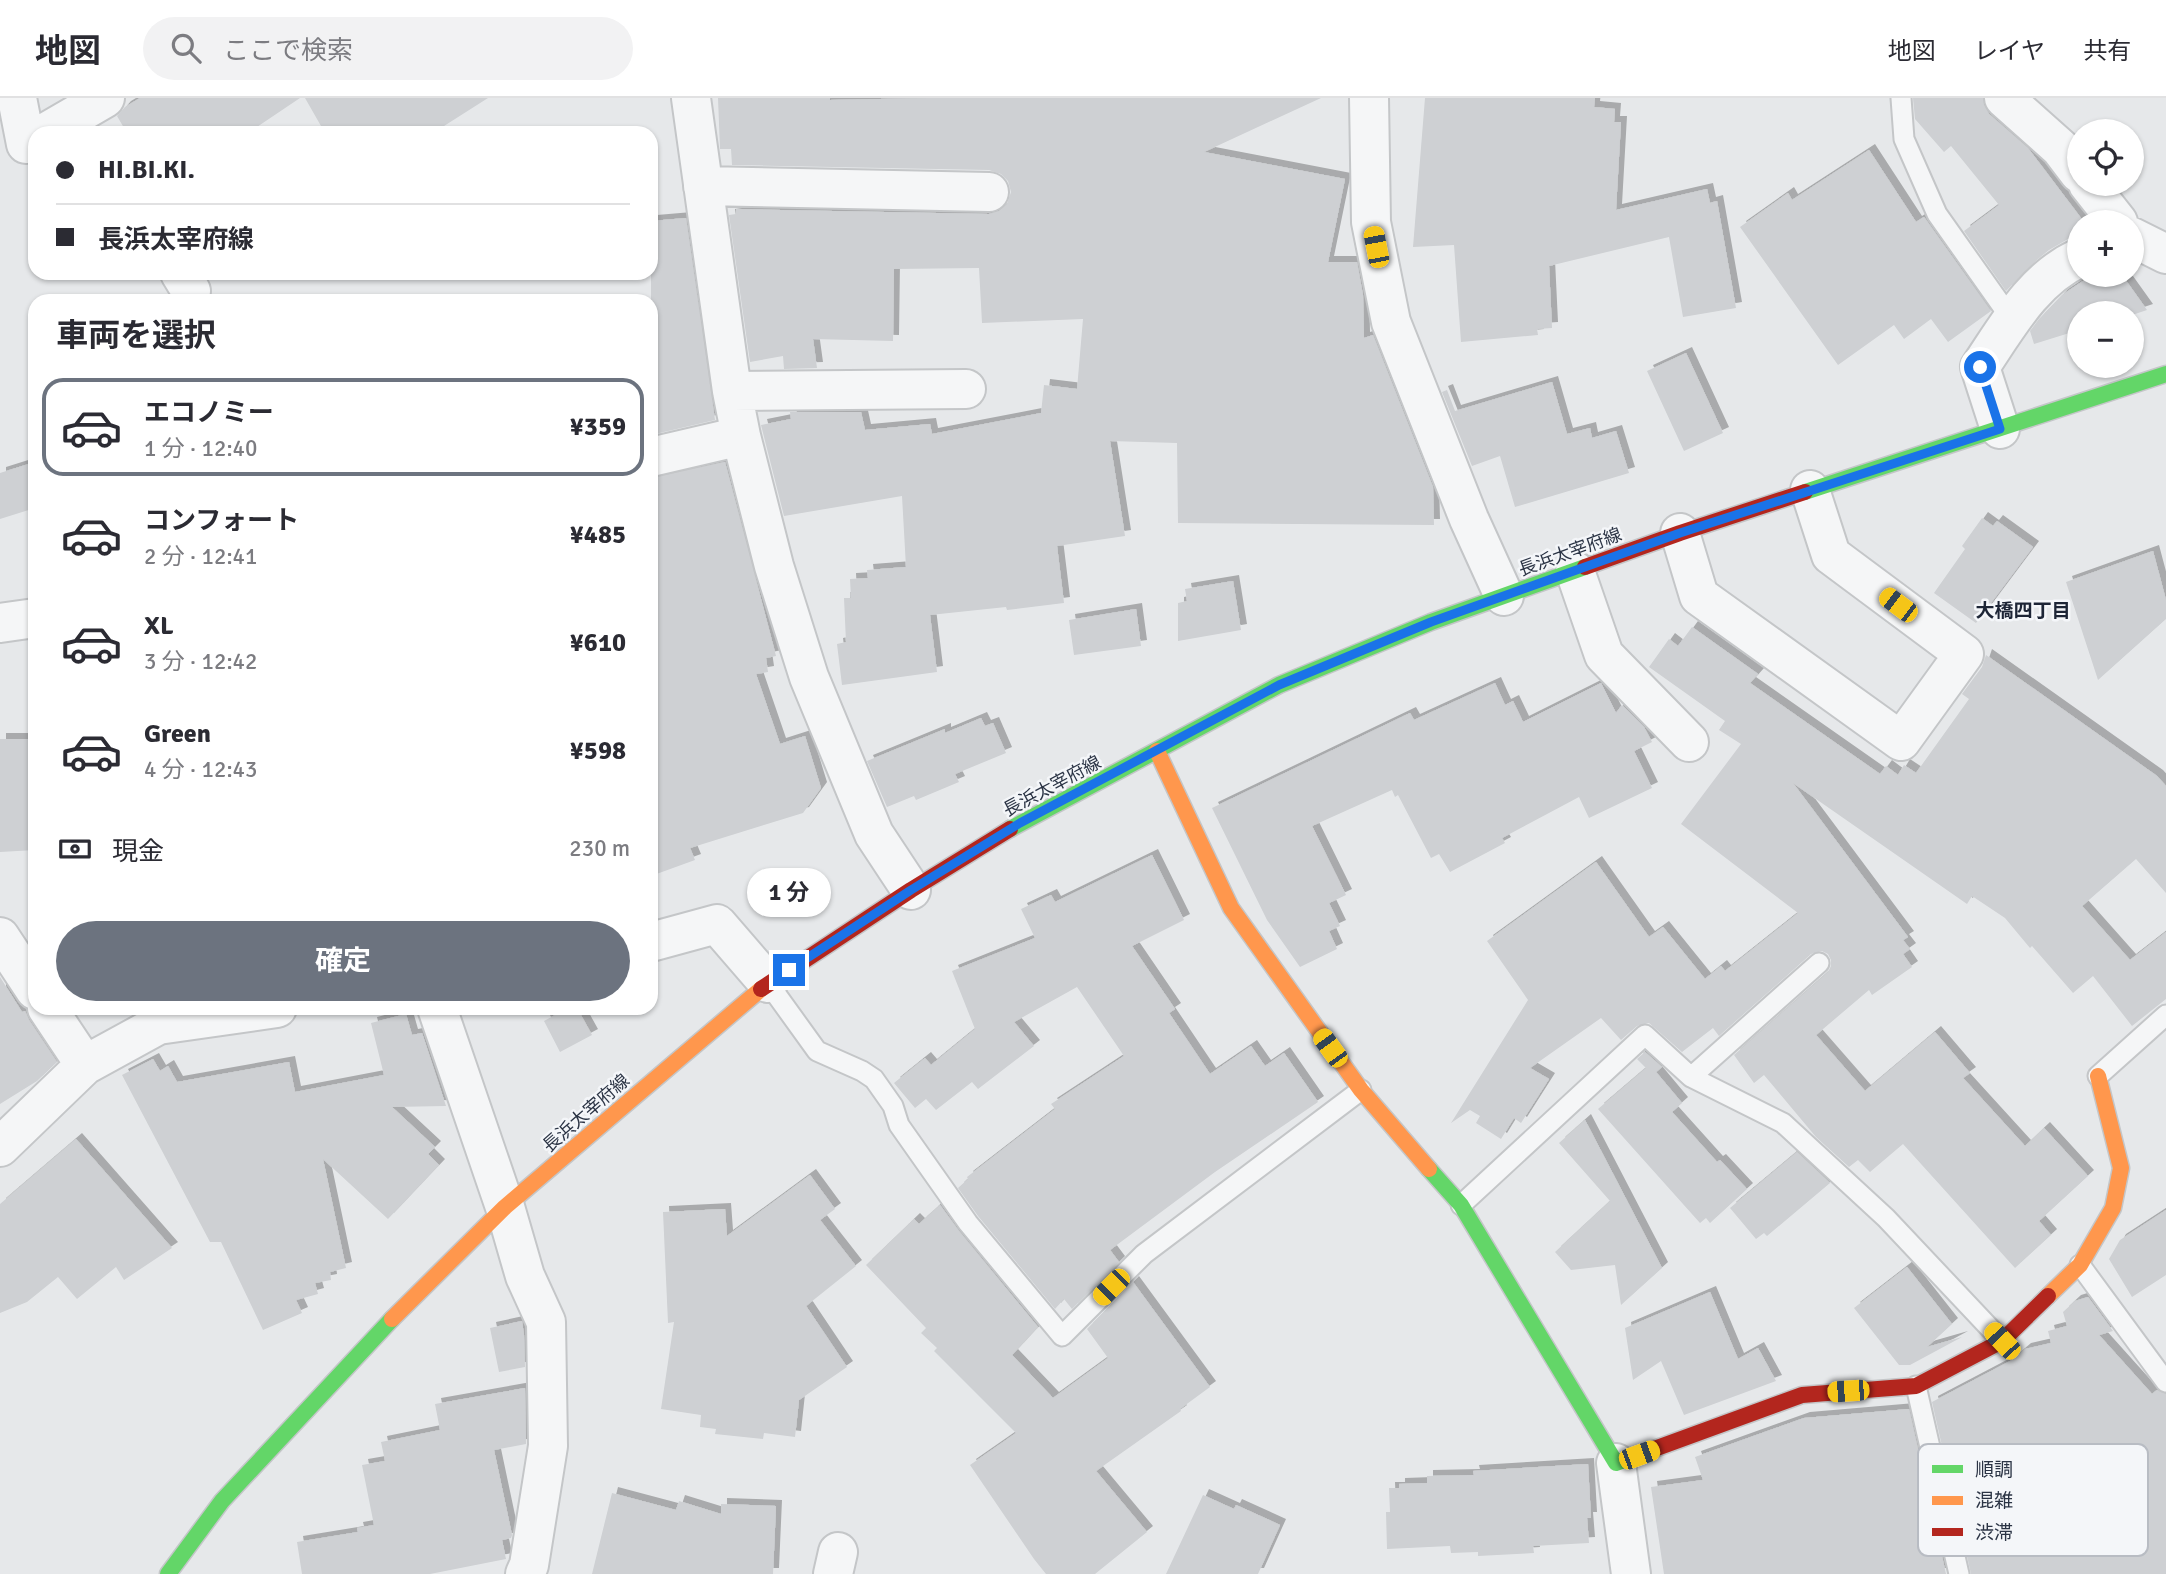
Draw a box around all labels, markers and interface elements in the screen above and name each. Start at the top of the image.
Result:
search box [143,17,633,80]
icon: search [167,29,205,67]
text: 地図 [35,31,101,72]
text: ここで検索 [223,35,353,67]
text: 地図 [1888,36,1936,66]
text: レイヤ [1974,36,2045,66]
text: 共有 [2083,36,2131,66]
map controls [2067,119,2144,378]
button: locate [2067,119,2144,196]
text: HI.BI.KI. [98,154,195,186]
button: + [2067,210,2144,287]
text: 長浜太宰府線 [98,224,254,256]
car [1362,224,1391,270]
button: − [2067,301,2144,378]
text: 車両を選択 [56,316,216,355]
route start [1964,351,1996,383]
icon: car [60,396,123,459]
text: エコノミー [144,397,274,429]
text: ¥359 [570,411,626,443]
text: 1 分 · 12:40 [144,434,257,463]
icon: car [60,504,123,567]
text: コンフォート [144,505,299,537]
text: ¥485 [570,519,626,551]
street label: 長浜太宰府線 [1515,523,1625,581]
text: 2 分 · 12:41 [144,542,257,571]
car [1875,584,1922,626]
district label: 大橋四丁目 [1975,599,2071,623]
text: XL [144,610,174,642]
icon: car [60,612,123,675]
text: ¥610 [570,627,626,659]
text: 3 分 · 12:42 [144,647,257,676]
text: Green [144,718,211,750]
icon: car [60,720,123,783]
text: ¥598 [570,735,626,767]
street label: 長浜太宰府線 [999,751,1105,821]
text: 4 分 · 12:43 [144,755,257,784]
icon: cash [56,830,94,868]
text: 230 m [569,834,630,863]
text: 現金 [112,836,164,868]
callout: 1 分 [747,868,831,918]
text: 1 分 [769,878,809,907]
button: 確定 [56,921,630,1001]
route end [773,954,805,986]
car [1310,1025,1351,1071]
street label: 長浜太宰府線 [538,1069,634,1157]
car [1089,1265,1134,1309]
car [1980,1318,2025,1364]
car [1827,1379,1870,1403]
car [1616,1438,1663,1472]
legend [1918,1444,2148,1556]
text: 順調 [1975,1458,2013,1482]
text: 混雑 [1975,1489,2013,1513]
text: 渋滞 [1975,1521,2013,1545]

